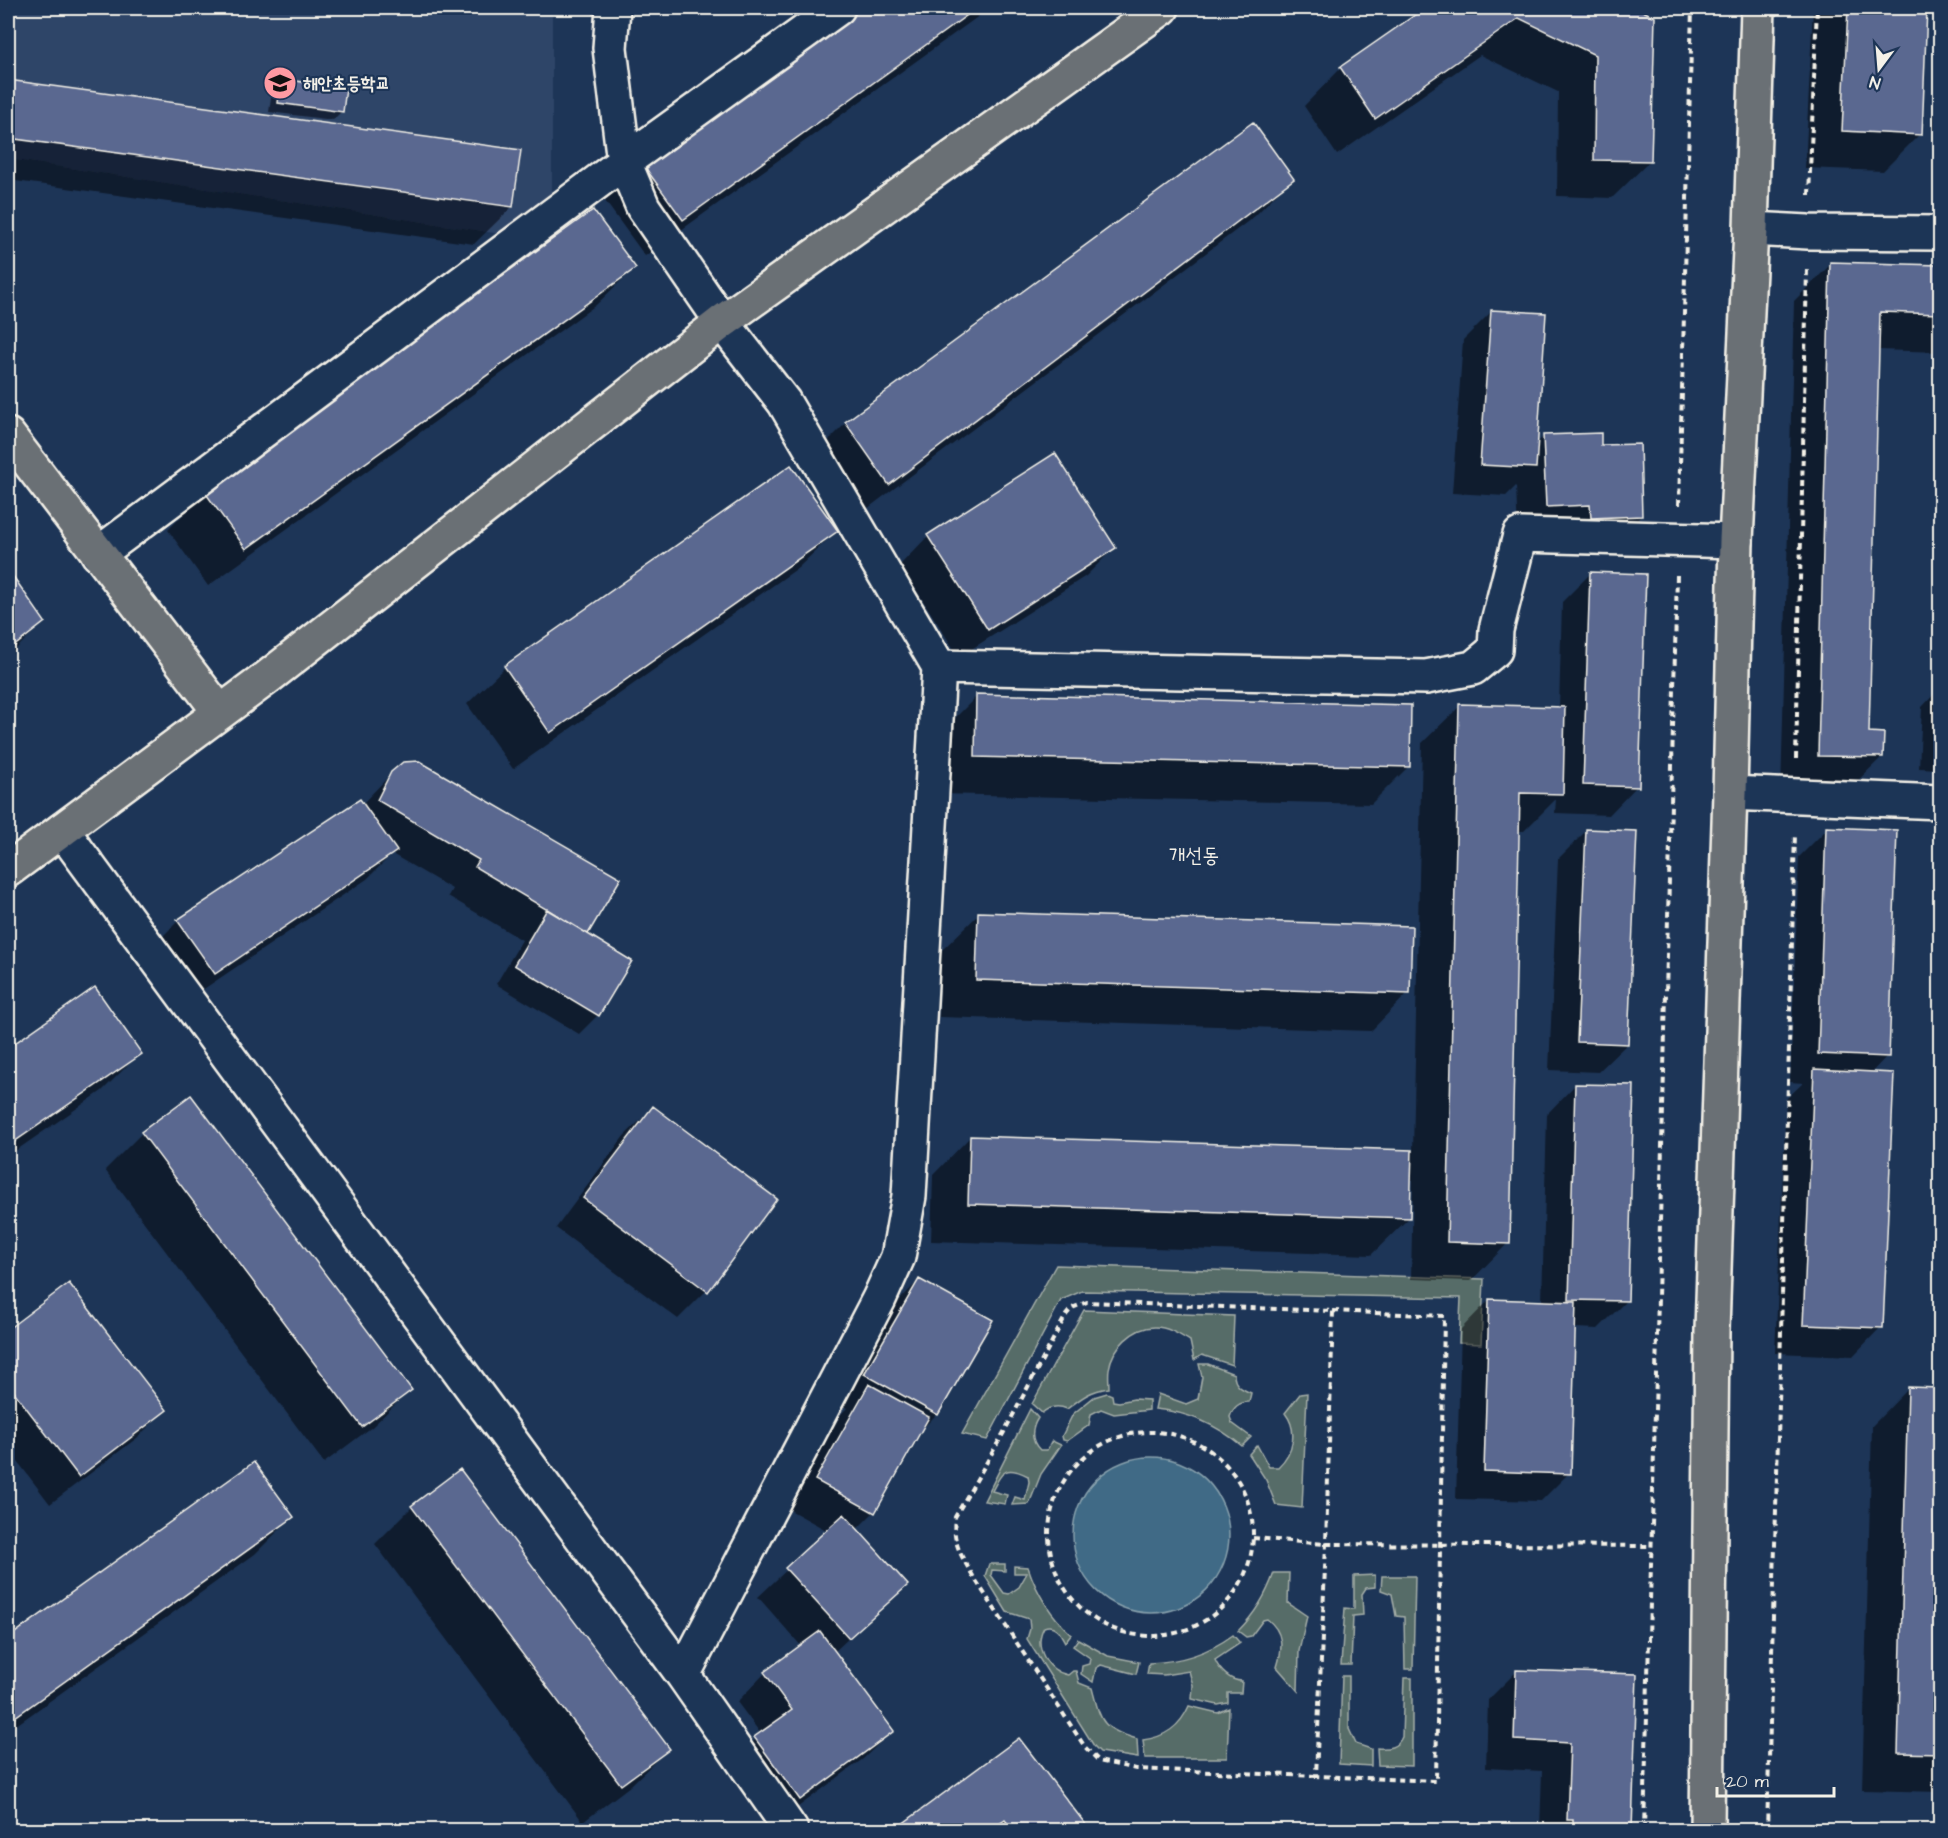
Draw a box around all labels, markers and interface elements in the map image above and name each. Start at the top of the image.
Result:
north arrow [1849,39,1909,99]
school or university icon: 해안초등학교 [262,65,298,101]
place label: 해안초등학교 [303,71,390,96]
text: N [1867,71,1883,94]
district label: 개선동 [1169,841,1219,870]
scale bar [1717,1760,1834,1798]
text: 20 m [1726,1769,1769,1794]

